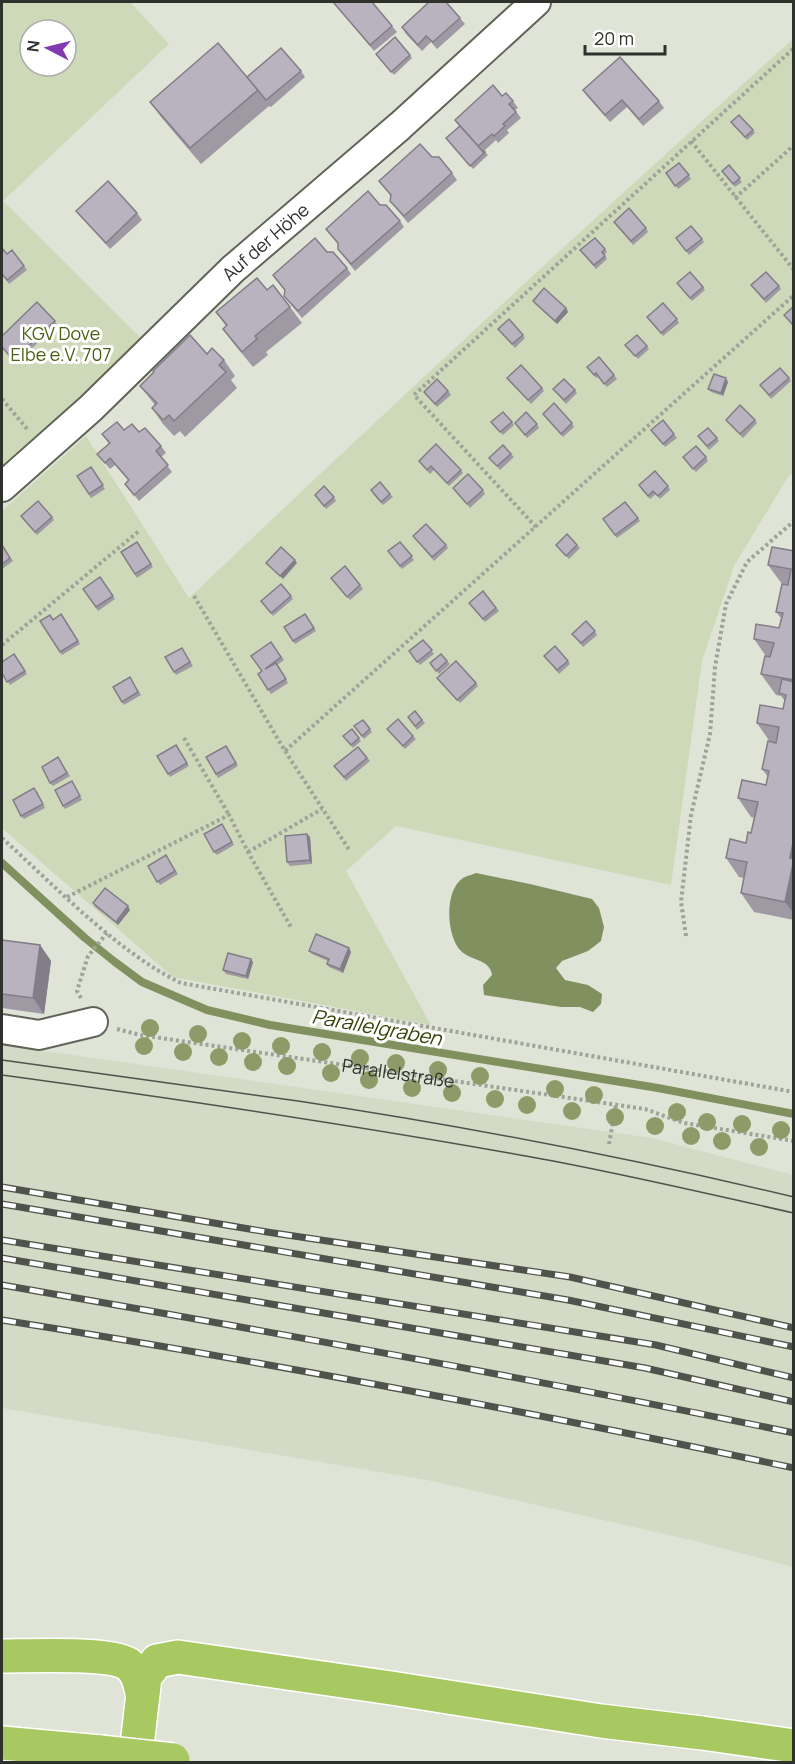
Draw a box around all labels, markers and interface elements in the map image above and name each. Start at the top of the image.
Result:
north arrow [18,18,78,78]
scale bar [585,18,664,56]
text: 20 m [594,26,634,50]
text: N [21,39,45,53]
street label: Auf der Höhe [216,197,314,286]
park label: KGV Dove Elbe e.V. 707 [11,321,111,366]
water label: Parallelgraben [310,1002,445,1052]
street label: Parallelstraße [340,1053,457,1093]

